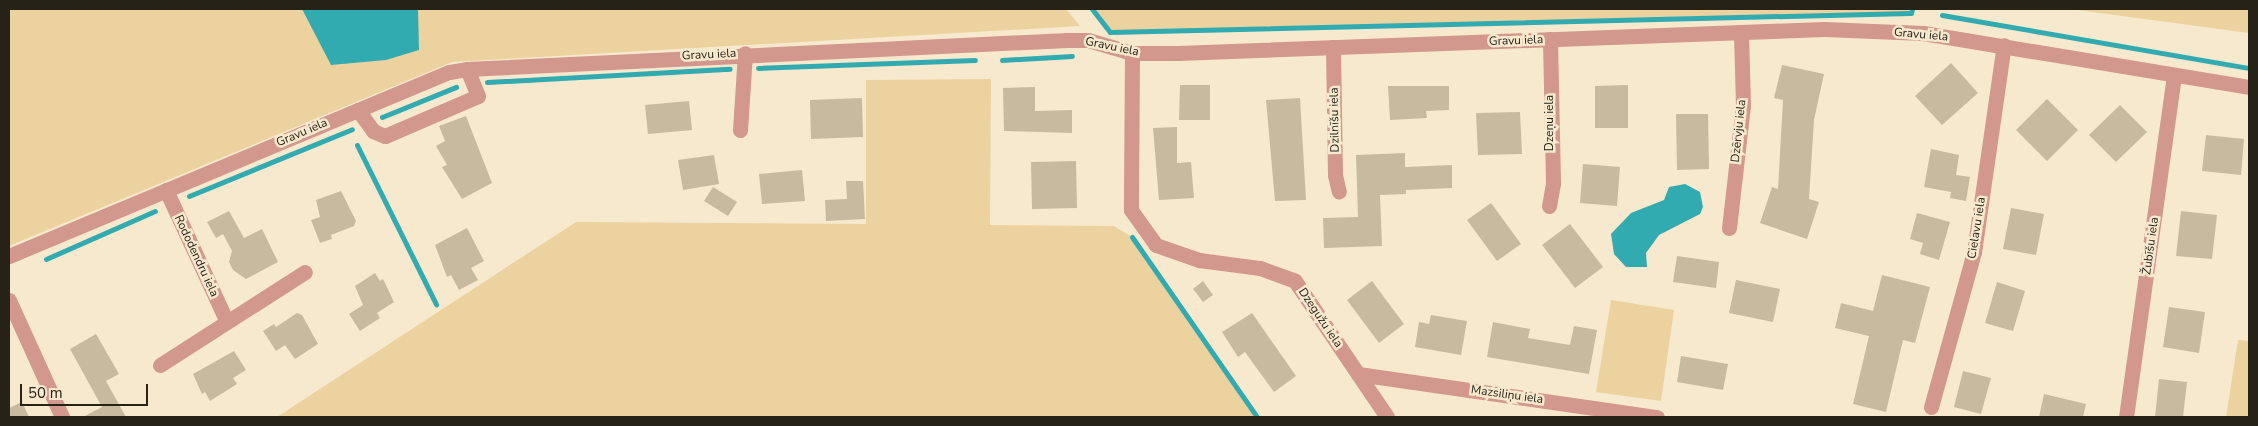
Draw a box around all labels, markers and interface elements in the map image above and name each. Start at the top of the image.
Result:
street label: Gravu iela [1893,25,1949,45]
street label: Gravu iela [1489,33,1543,49]
street label: Gravu iela [1084,34,1140,60]
street label: Gravu iela [681,46,737,64]
street label: Dzilnīšu iela [1327,87,1343,153]
street label: Dzeņu iela [1543,95,1557,151]
street label: Dzērvju iela [1729,99,1749,163]
street label: Gravu iela [274,116,330,150]
street label: Cielavu iela [1965,196,1989,260]
street label: Rododendru iela [171,213,221,299]
street label: Žubīšu iela [2140,216,2162,276]
street label: Dzegužu iela [1295,285,1345,351]
scale bar [22,374,150,406]
text: 50 m [28,383,63,403]
street label: Mazsiliņu iela [1470,383,1544,407]

